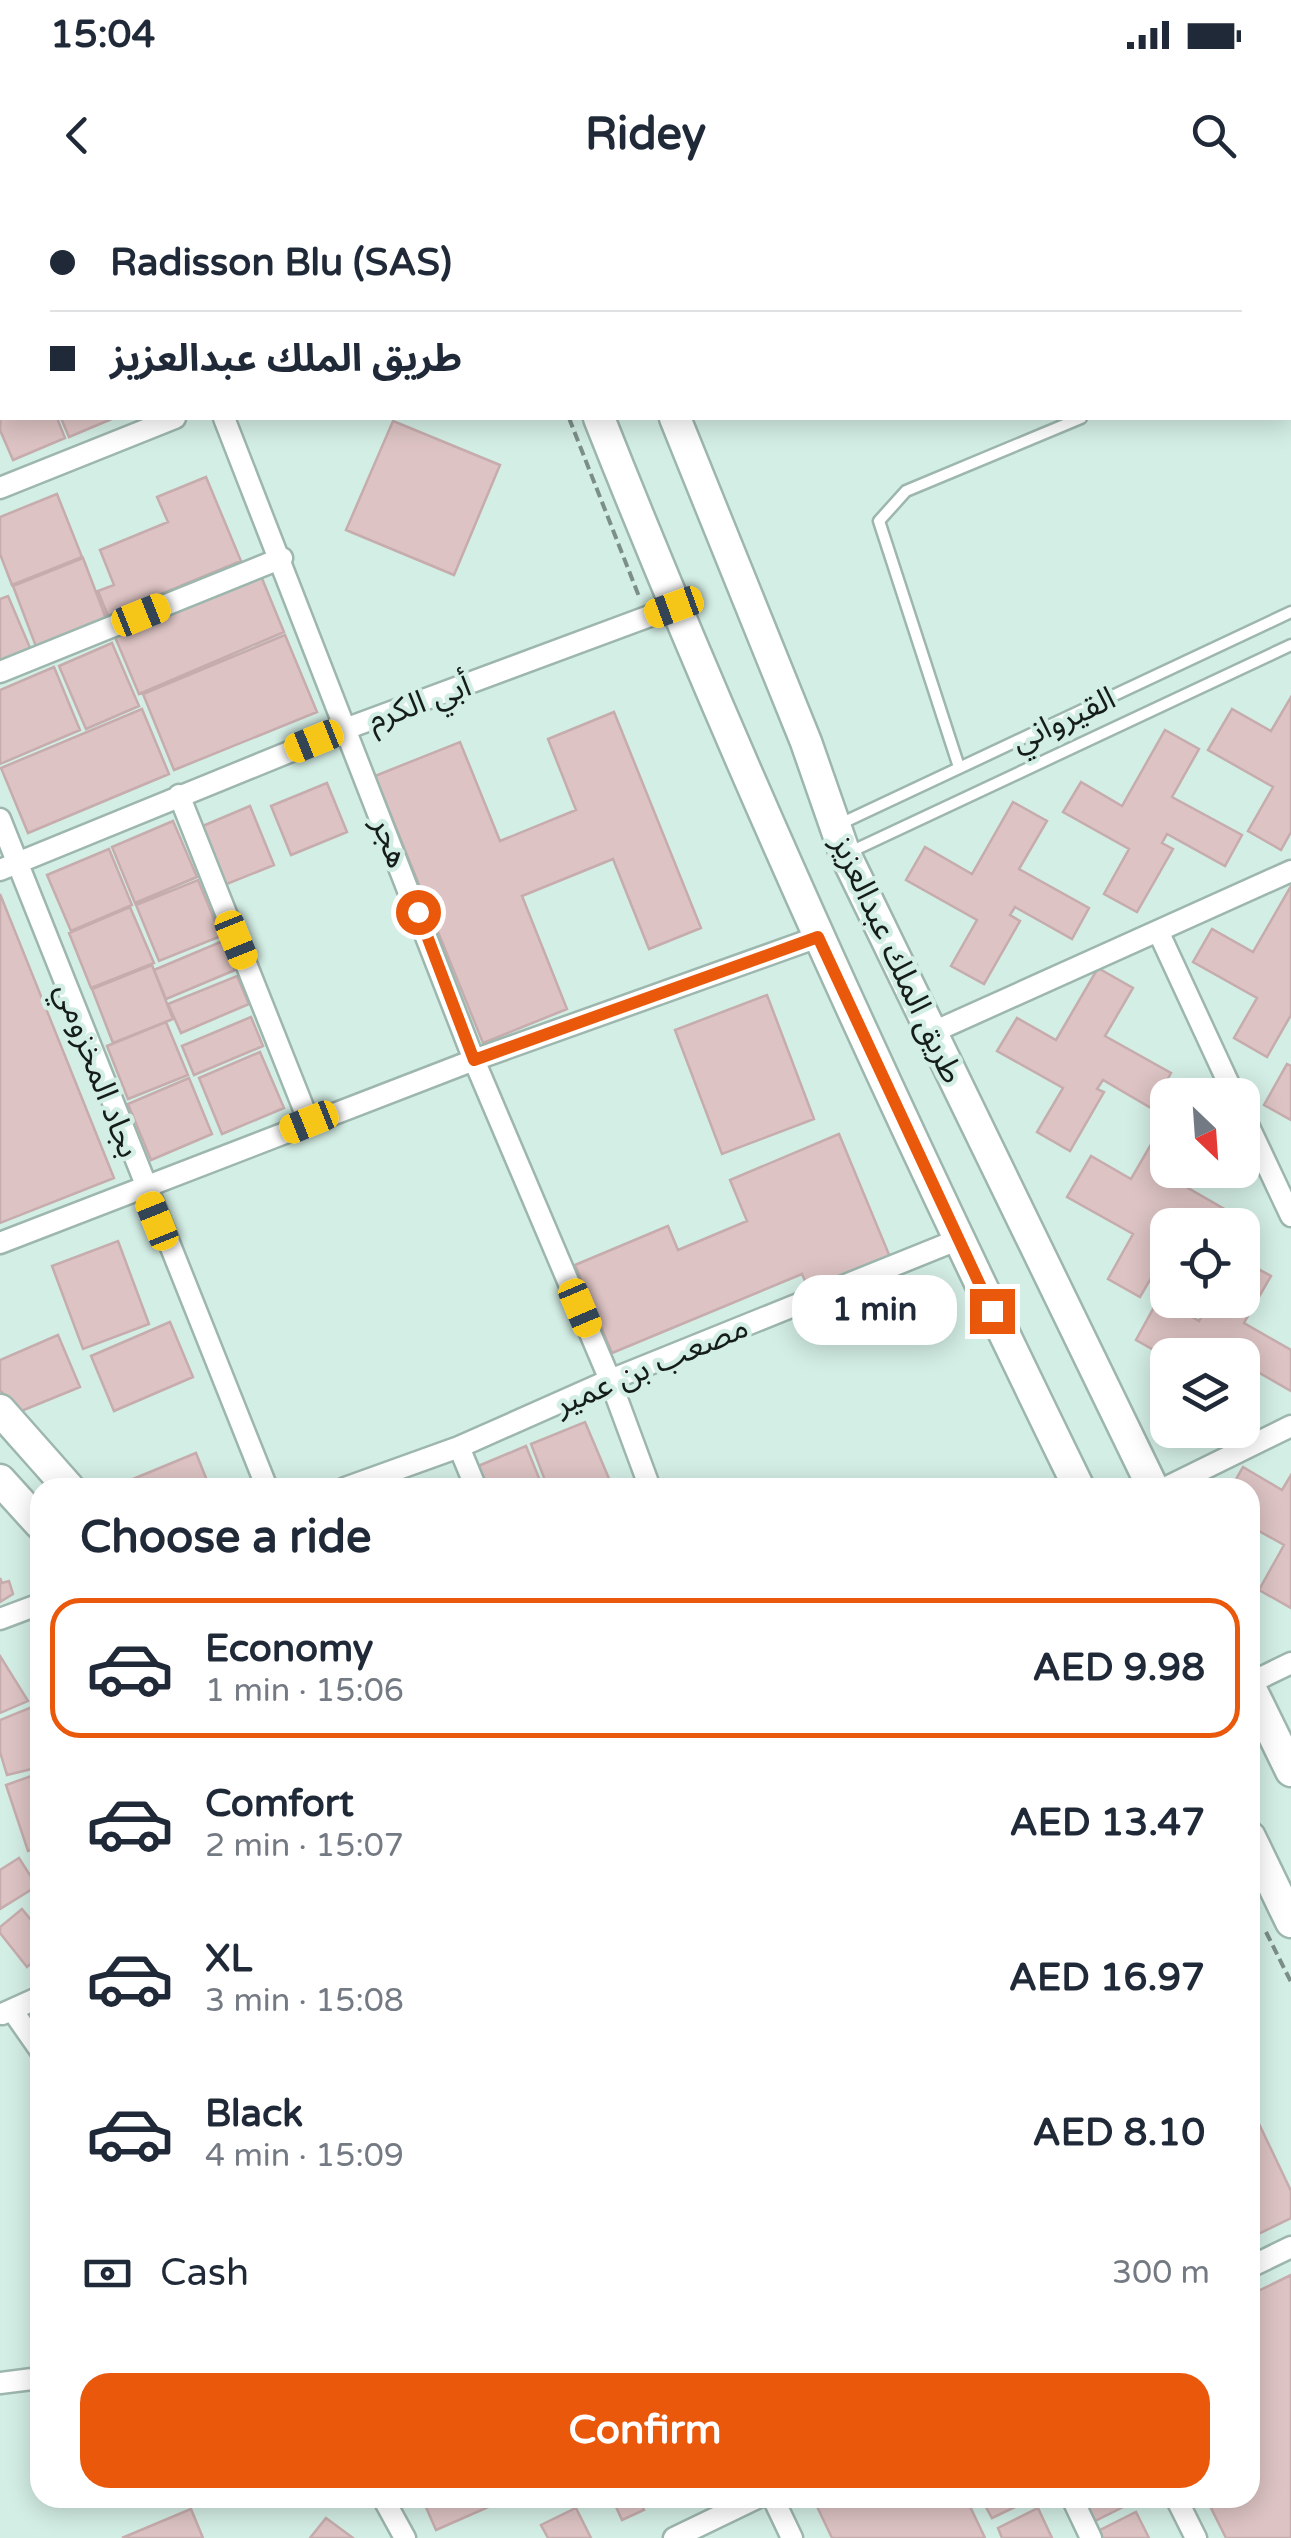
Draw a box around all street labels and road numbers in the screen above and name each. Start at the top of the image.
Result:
street label: أبي الكرم [362,666,478,743]
street label: القيرواني [1005,679,1123,764]
street label: هجر [363,811,417,873]
street label: طريق الملك عبدالعزيز [822,828,971,1090]
street label: بجاد المخزومي [42,978,148,1165]
street label: مصعب بن عمير [548,1308,754,1424]

